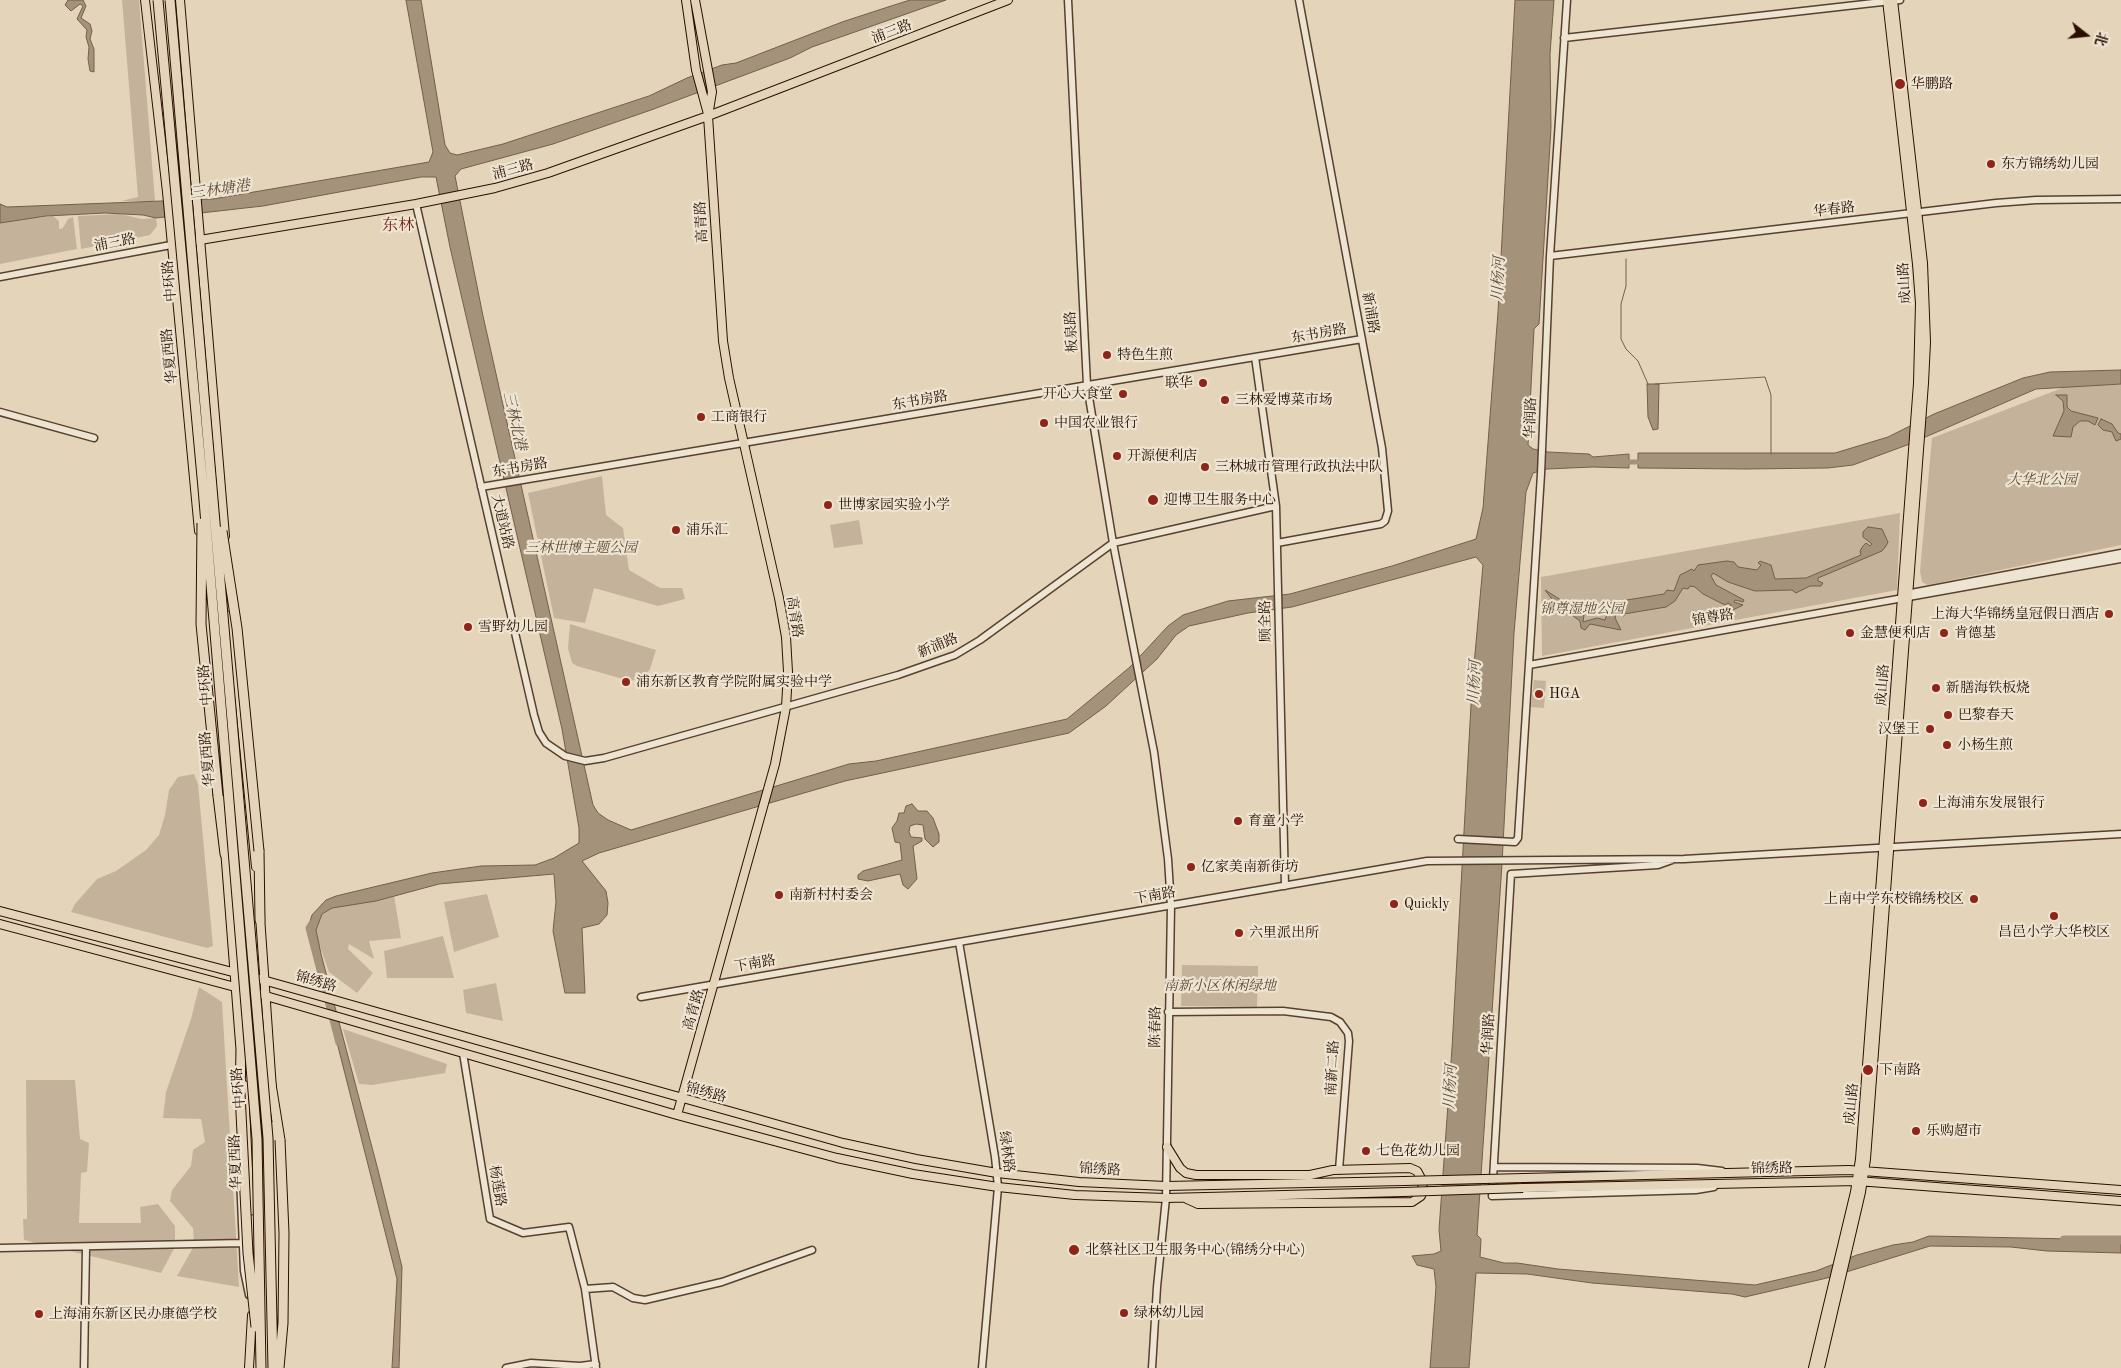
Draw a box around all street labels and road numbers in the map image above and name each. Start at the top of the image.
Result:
street label: 浦三路 [869,17,915,47]
street label: 浦三路 [491,156,535,184]
street label: 华春路 [1812,199,1856,221]
street label: 高青路 [693,201,711,243]
street label: 浦三路 [93,231,137,255]
street label: 中环路 [160,259,180,303]
street label: 成山路 [1895,261,1915,305]
street label: 新浦路 [1358,291,1382,335]
street label: 板泉路 [1063,311,1081,353]
street label: 东书房路 [1290,321,1348,347]
street label: 华夏西路 [159,327,181,385]
street label: 东书房路 [891,388,949,414]
street label: 华润路 [1522,397,1540,439]
street label: 东书房路 [491,455,549,481]
street label: 大道站路 [488,493,516,551]
street label: 高青路 [782,595,806,639]
street label: 顾全路 [1257,600,1275,642]
street label: 锦尊路 [1691,606,1735,630]
street label: 新浦路 [915,630,961,662]
street label: 中环路 [196,663,216,707]
street label: 成山路 [1873,663,1893,707]
street label: 华夏西路 [197,730,219,788]
street label: 下南路 [1133,884,1177,908]
street label: 下南路 [733,952,777,976]
street label: 锦绣路 [293,968,339,996]
street label: 高青路 [680,987,708,1033]
street label: 陈春路 [1147,1006,1165,1048]
street label: 华润路 [1480,1013,1498,1055]
street label: 南新二路 [1323,1040,1343,1096]
street label: 中环路 [229,1066,249,1110]
street label: 锦绣路 [684,1079,728,1107]
street label: 成山路 [1842,1082,1862,1126]
street label: 绿林路 [995,1130,1017,1174]
street label: 华夏西路 [227,1134,245,1190]
street label: 锦绣路 [1751,1160,1793,1178]
street label: 锦绣路 [1079,1161,1121,1179]
street label: 杨莲路 [485,1164,509,1208]

